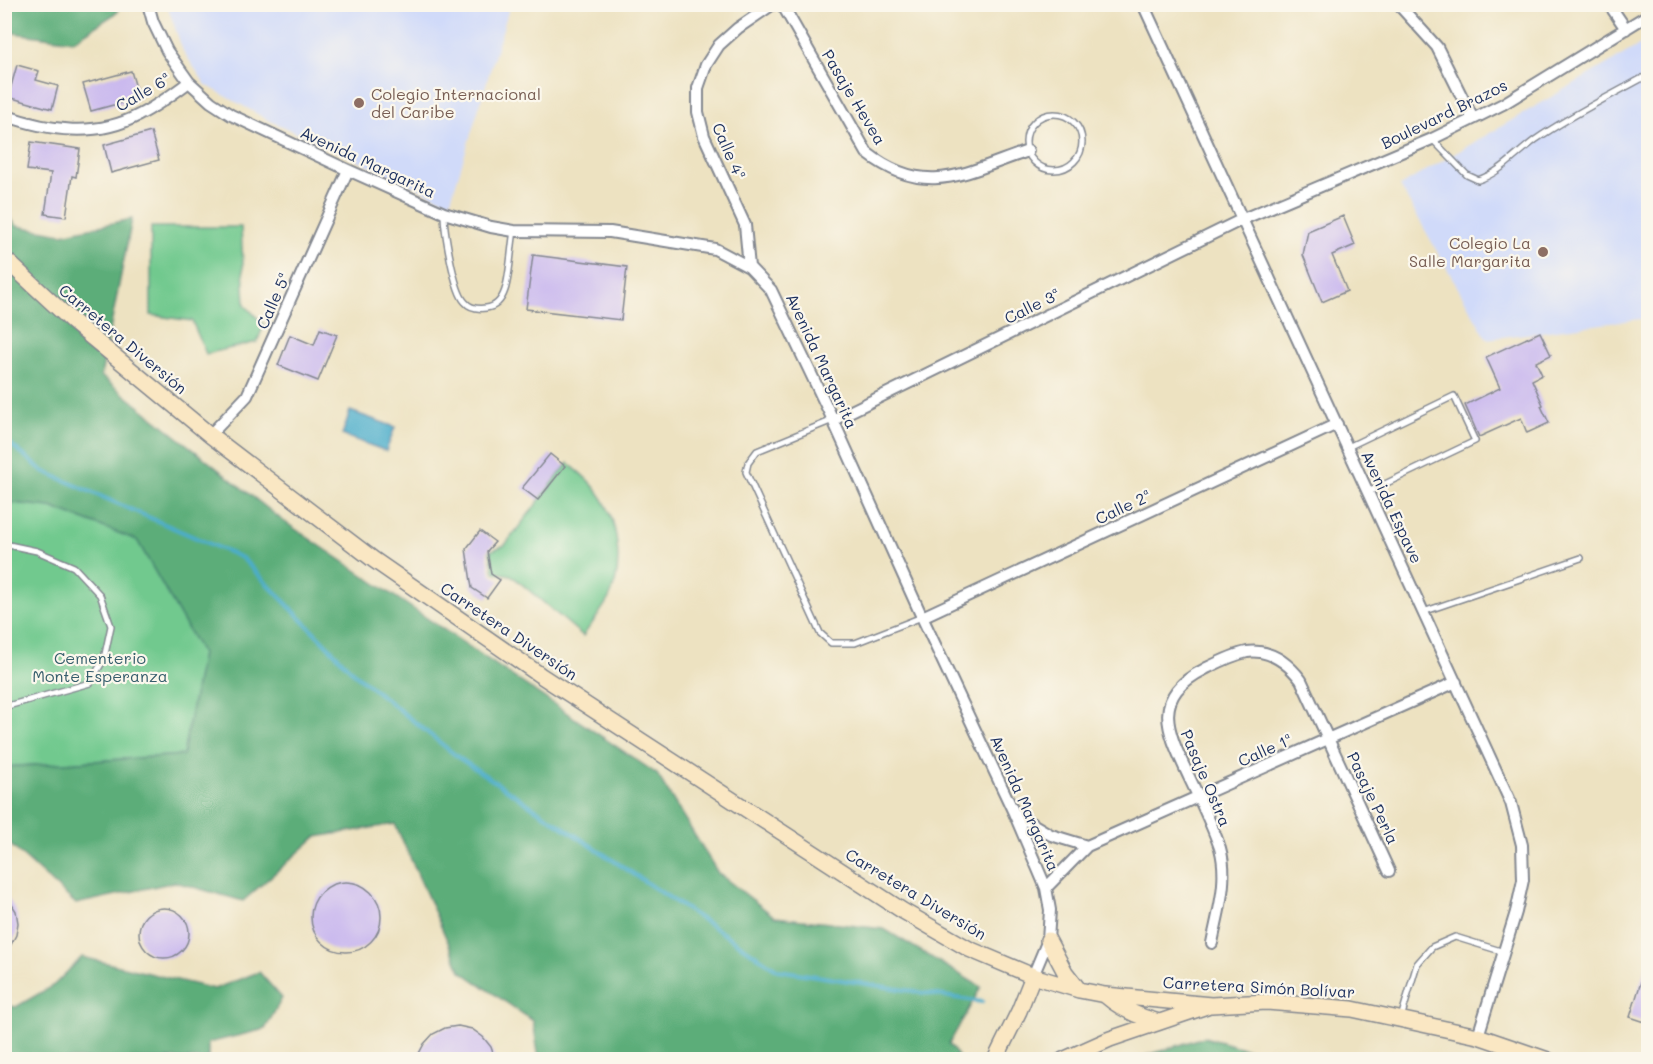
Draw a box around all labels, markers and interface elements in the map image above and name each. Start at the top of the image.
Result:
street label: Pasaje Hevea [818,45,891,148]
street label: Calle 6ª [112,68,174,116]
street label: Boulevard Brazos [1377,74,1510,153]
place label: Colegio Internacional del Caribe [371,83,541,122]
marker: Colegio Internacional del Caribe [352,96,366,110]
street label: Calle 4ª [708,119,751,182]
street label: Avenida Margarita [297,121,439,202]
place label: Colegio La Salle Margarita [1409,232,1531,271]
marker: Colegio La Salle Margarita [1536,245,1550,259]
street label: Calle 5ª [251,269,294,332]
street label: Carretera Diversión [55,279,192,398]
street label: Calle 3ª [1000,283,1063,328]
street label: Avenida Margarita [782,290,863,432]
street label: Avenida Espave [1357,447,1428,567]
street label: Calle 2ª [1092,485,1154,529]
street label: Carretera Diversión [437,577,582,684]
park label: Cementerio Monte Esperanza [32,647,168,686]
street label: Pasaje Ostra [1177,726,1236,830]
street label: Calle 1ª [1234,728,1295,771]
street label: Avenida Margarita [986,731,1065,874]
street label: Pasaje Perla [1343,748,1404,847]
street label: Carretera Diversión [842,843,991,944]
street label: Carretera Simón Bolívar [1162,971,1356,1002]

